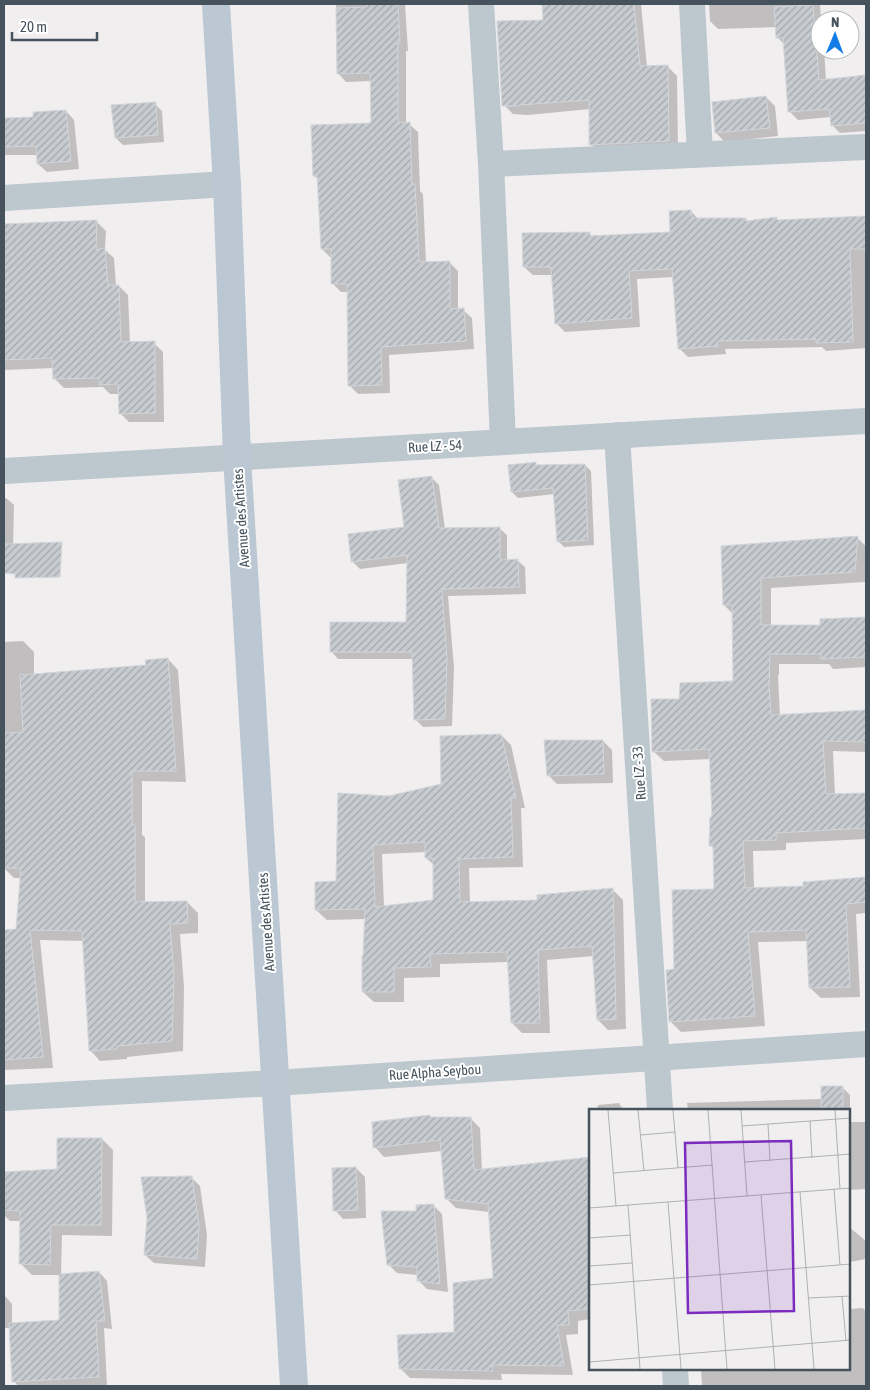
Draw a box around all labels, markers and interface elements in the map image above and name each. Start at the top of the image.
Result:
scale bar [12,10,98,42]
north arrow [810,10,860,60]
text: N [831,14,839,30]
text: 20 m [20,18,47,35]
street label: Rue LZ - 54 [407,437,463,455]
street label: Avenue des Artistes [230,468,252,568]
street label: Rue LZ - 33 [629,745,649,801]
street label: Avenue des Artistes [255,872,277,972]
street label: Rue Alpha Seybou [388,1061,482,1083]
inset map [589,1109,850,1370]

